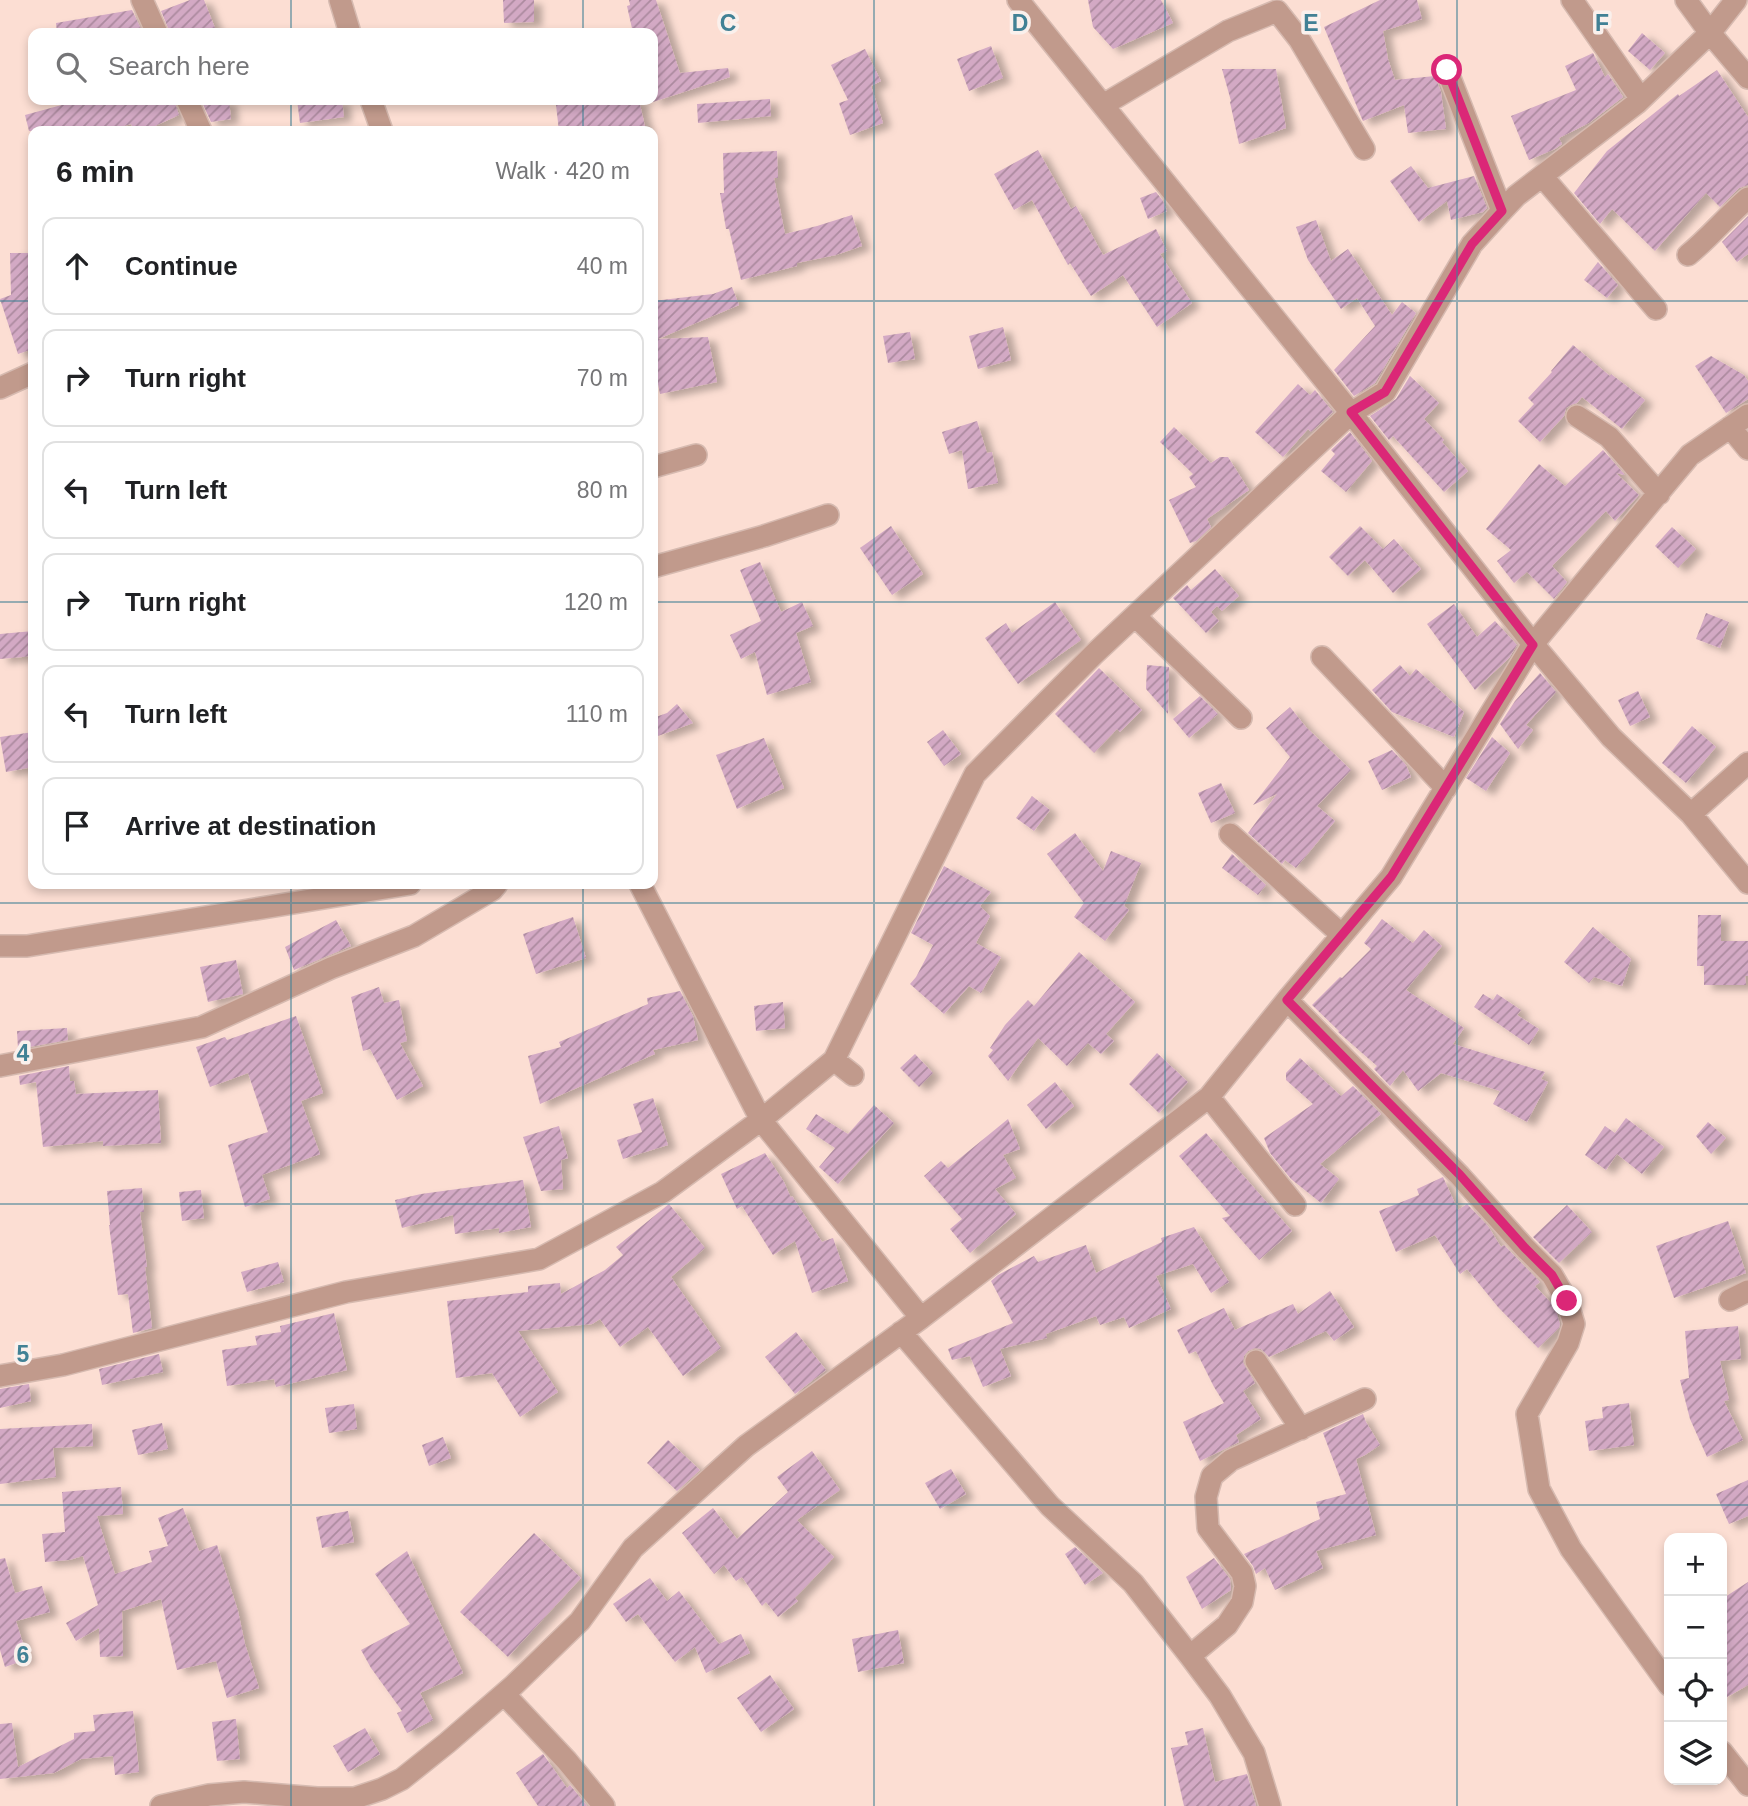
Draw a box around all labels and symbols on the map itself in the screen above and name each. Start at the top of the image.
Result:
text: C [720,10,736,36]
text: D [1012,10,1028,36]
text: E [1303,10,1319,36]
text: F [1595,10,1609,36]
route start [1431,54,1462,85]
text: 4 [17,1040,30,1066]
route end [1551,1285,1582,1316]
text: 5 [17,1341,30,1367]
text: 6 [17,1642,29,1668]

